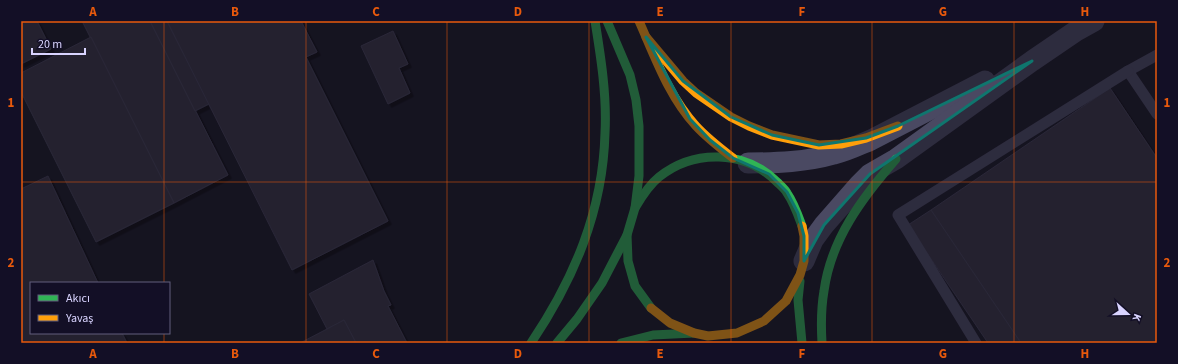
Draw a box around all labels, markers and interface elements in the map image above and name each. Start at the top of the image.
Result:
text: A [88,3,97,21]
text: B [231,3,239,21]
text: C [372,3,380,21]
text: D [514,3,522,21]
text: E [656,3,664,21]
text: F [799,3,806,21]
text: G [939,3,947,21]
text: H [1081,3,1089,21]
scale bar [32,30,85,56]
text: 20 m [38,36,62,53]
text: 1 [8,94,15,112]
text: 1 [1164,94,1171,112]
text: 2 [8,254,15,272]
text: 2 [1164,254,1171,272]
legend [30,282,170,334]
text: Akıcı [66,290,90,307]
north arrow [1108,294,1148,334]
text: Yavaş [65,310,93,327]
text: K [1129,312,1145,323]
text: A [88,345,97,363]
text: B [231,345,239,363]
text: C [372,345,380,363]
text: D [514,345,522,363]
text: E [656,345,664,363]
text: F [799,345,806,363]
text: G [939,345,947,363]
text: H [1081,345,1089,363]

